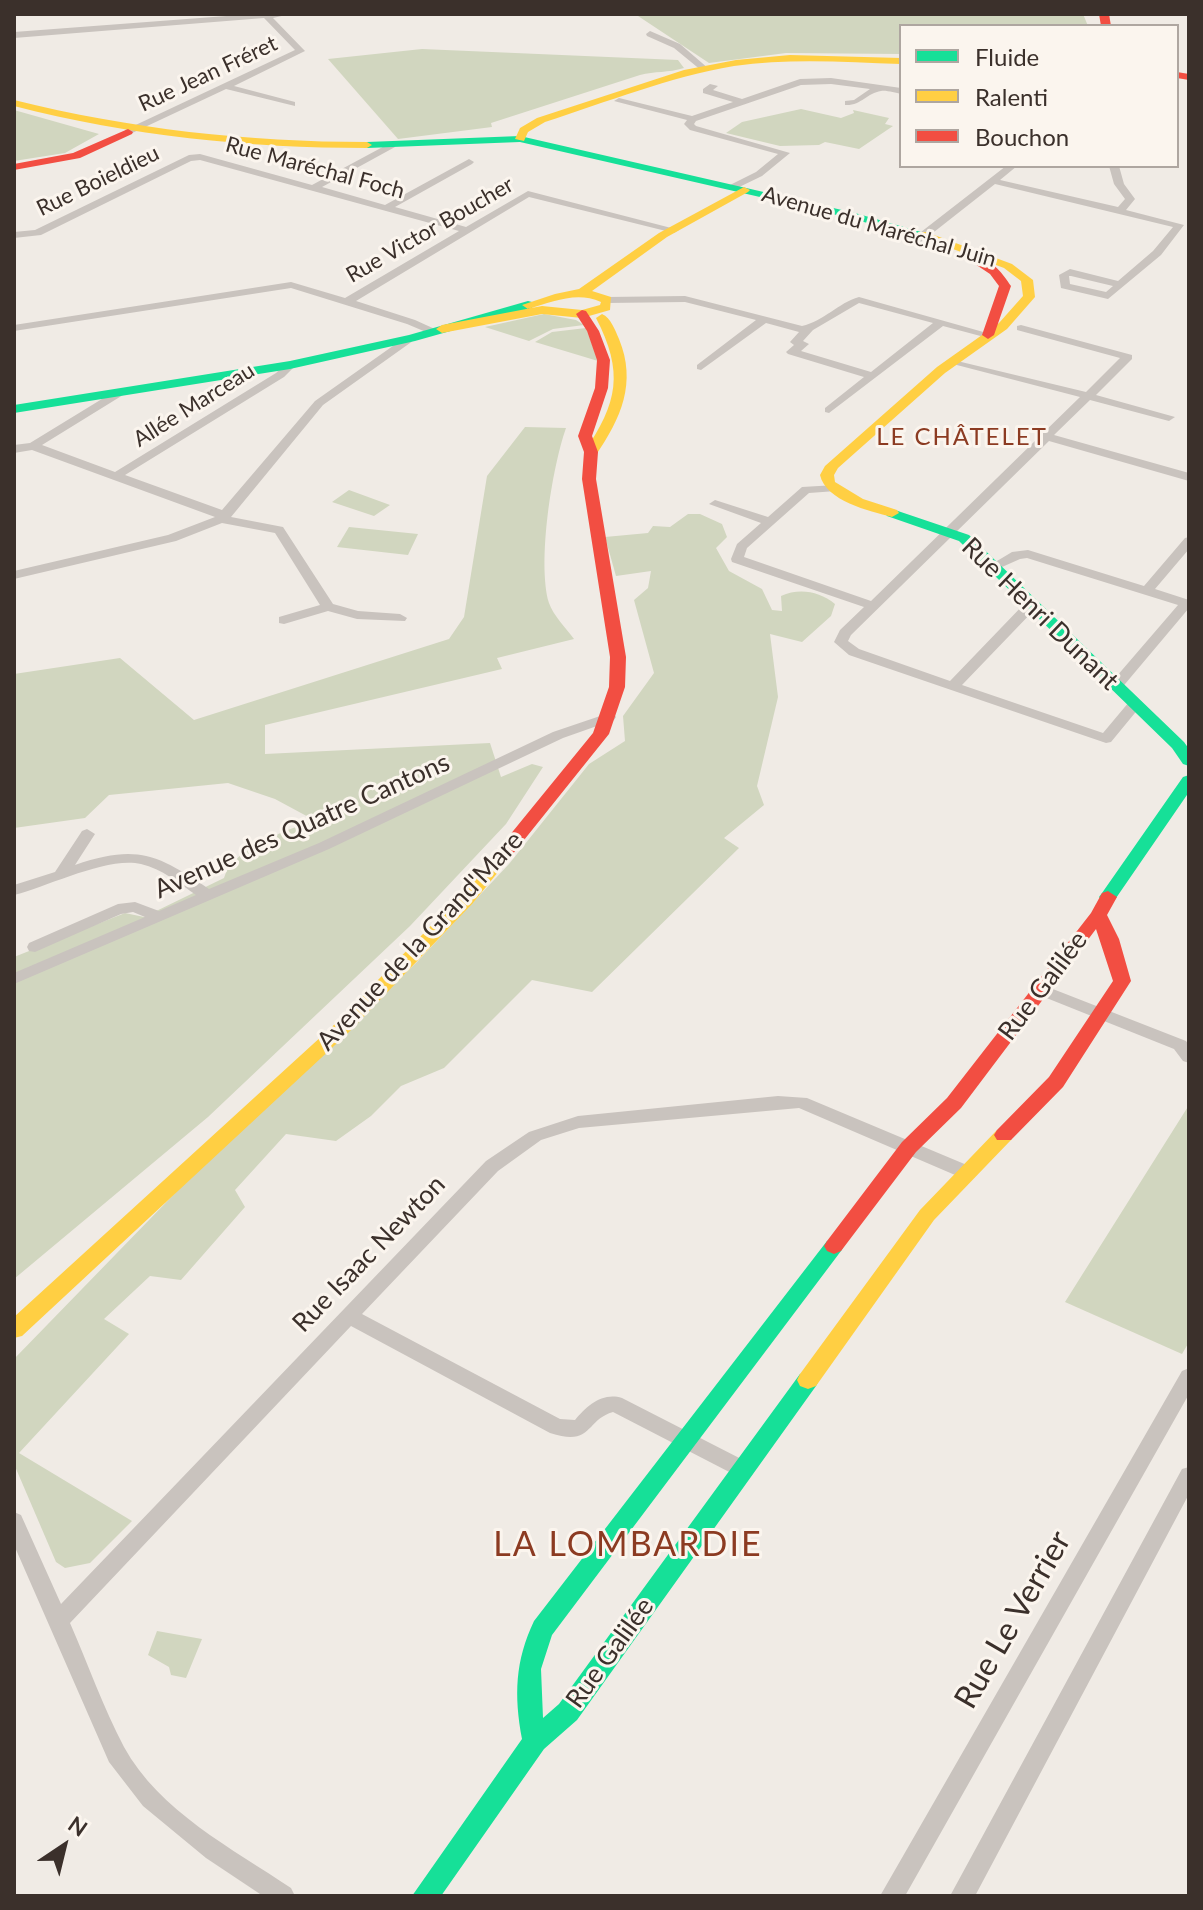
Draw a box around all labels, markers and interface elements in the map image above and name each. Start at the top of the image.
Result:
legend [899,24,1179,168]
street label: Rue Jean Fréret [135,30,281,118]
text: Fluide [975,42,1039,71]
text: Ralenti [975,82,1048,111]
text: Bouchon [975,122,1069,151]
street label: Rue Maréchal Foch [223,131,407,205]
street label: Rue Boieldieu [32,140,164,222]
street label: Rue Victor Boucher [342,171,518,289]
street label: Avenue du Maréchal Juin [759,181,999,273]
street label: Allée Marceau [129,357,259,453]
district label: LE CHÂTELET [876,423,1048,451]
street label: Rue Henri Dunant [955,531,1125,697]
street label: Avenue des Quatre Cantons [150,747,454,905]
street label: Avenue de la Grand'Mare [310,825,530,1057]
street label: Rue Galilée [992,925,1094,1047]
street label: Rue Isaac Newton [286,1169,452,1339]
district label: LA LOMBARDIE [493,1525,763,1565]
street label: Rue Le Verrier [947,1525,1079,1715]
street label: Rue Galilée [560,1592,660,1714]
north arrow [24,1806,104,1886]
text: N [63,1810,93,1842]

